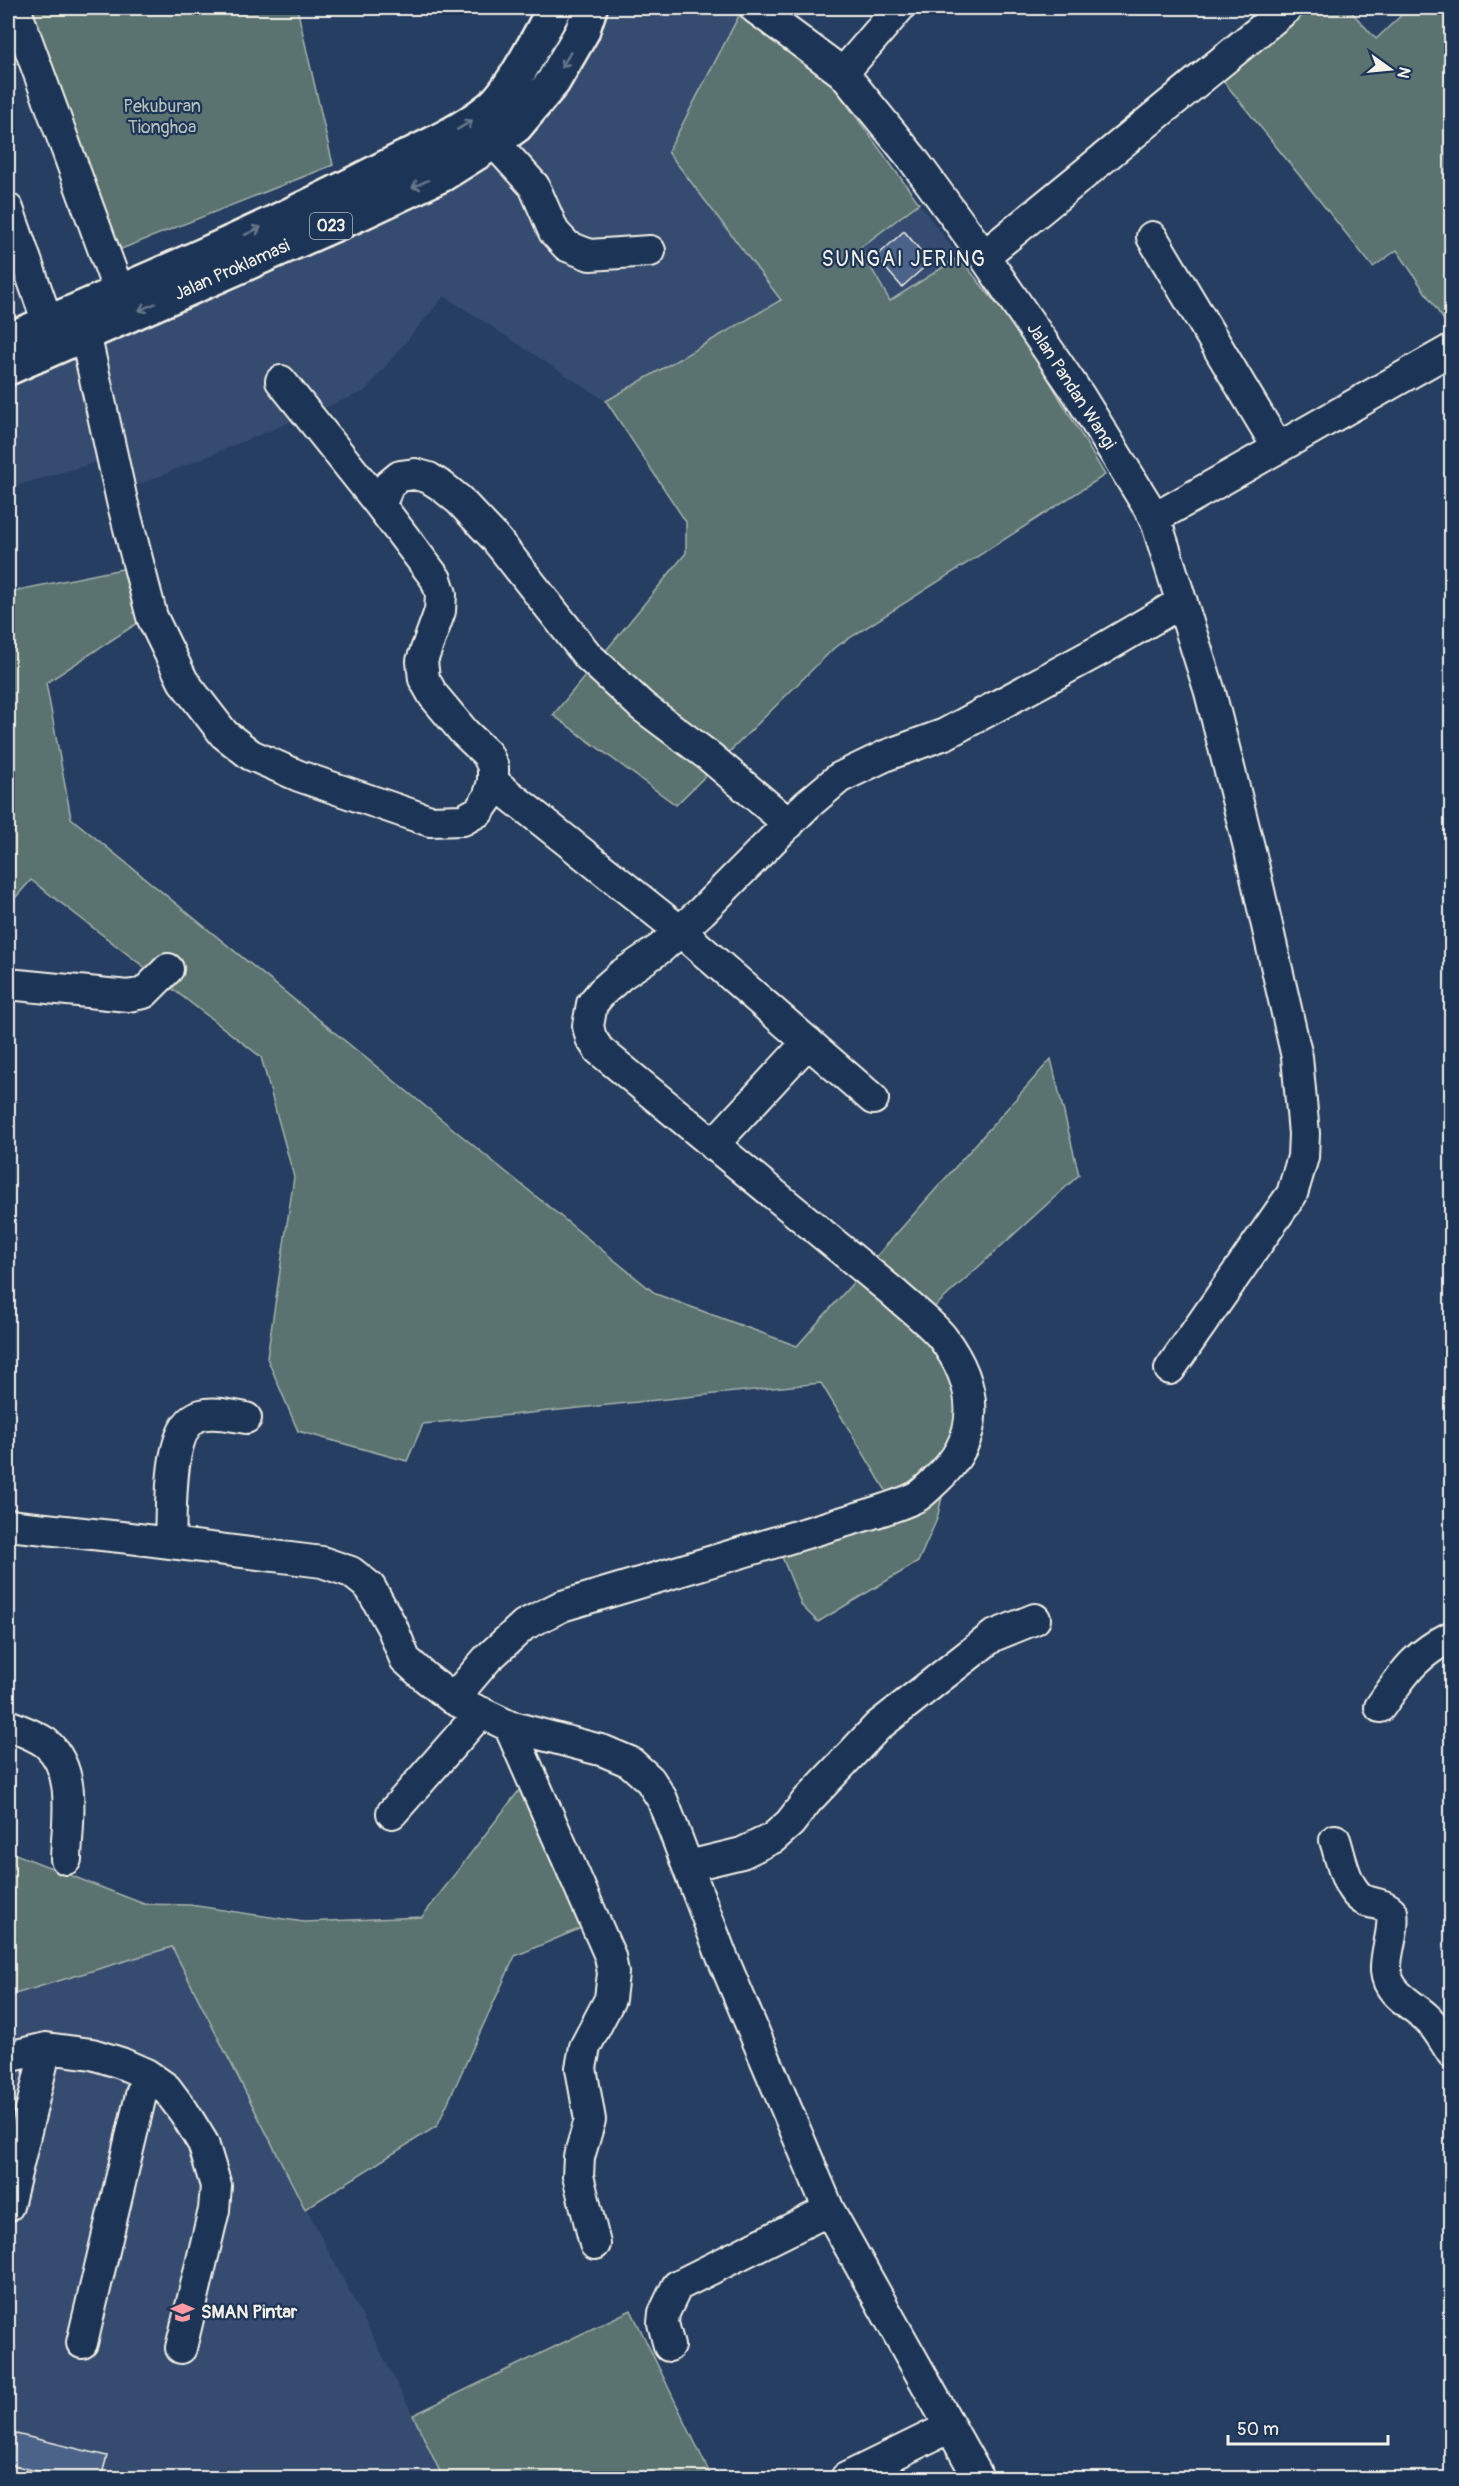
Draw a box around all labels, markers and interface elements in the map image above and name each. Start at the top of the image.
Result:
north arrow [1360,39,1420,99]
one-way arrow [560,51,572,68]
text: N [1392,65,1415,81]
park label: Pekuburan Tionghoa [123,95,201,139]
one-way arrow [456,119,473,131]
one-way arrow [412,179,430,191]
road number: 023 [310,213,352,239]
one-way arrow [243,225,261,237]
street label: Jalan Proklamasi [171,234,293,306]
district label: SUNGAI JERING [821,246,987,273]
one-way arrow [138,302,156,313]
street label: Jalan Pandan Wangi [1021,318,1121,454]
school or university icon: SMAN Pintar [170,2299,196,2325]
place label: SMAN Pintar [201,2301,298,2324]
scale bar [1228,2408,1388,2446]
text: 50 m [1237,2418,1279,2441]

